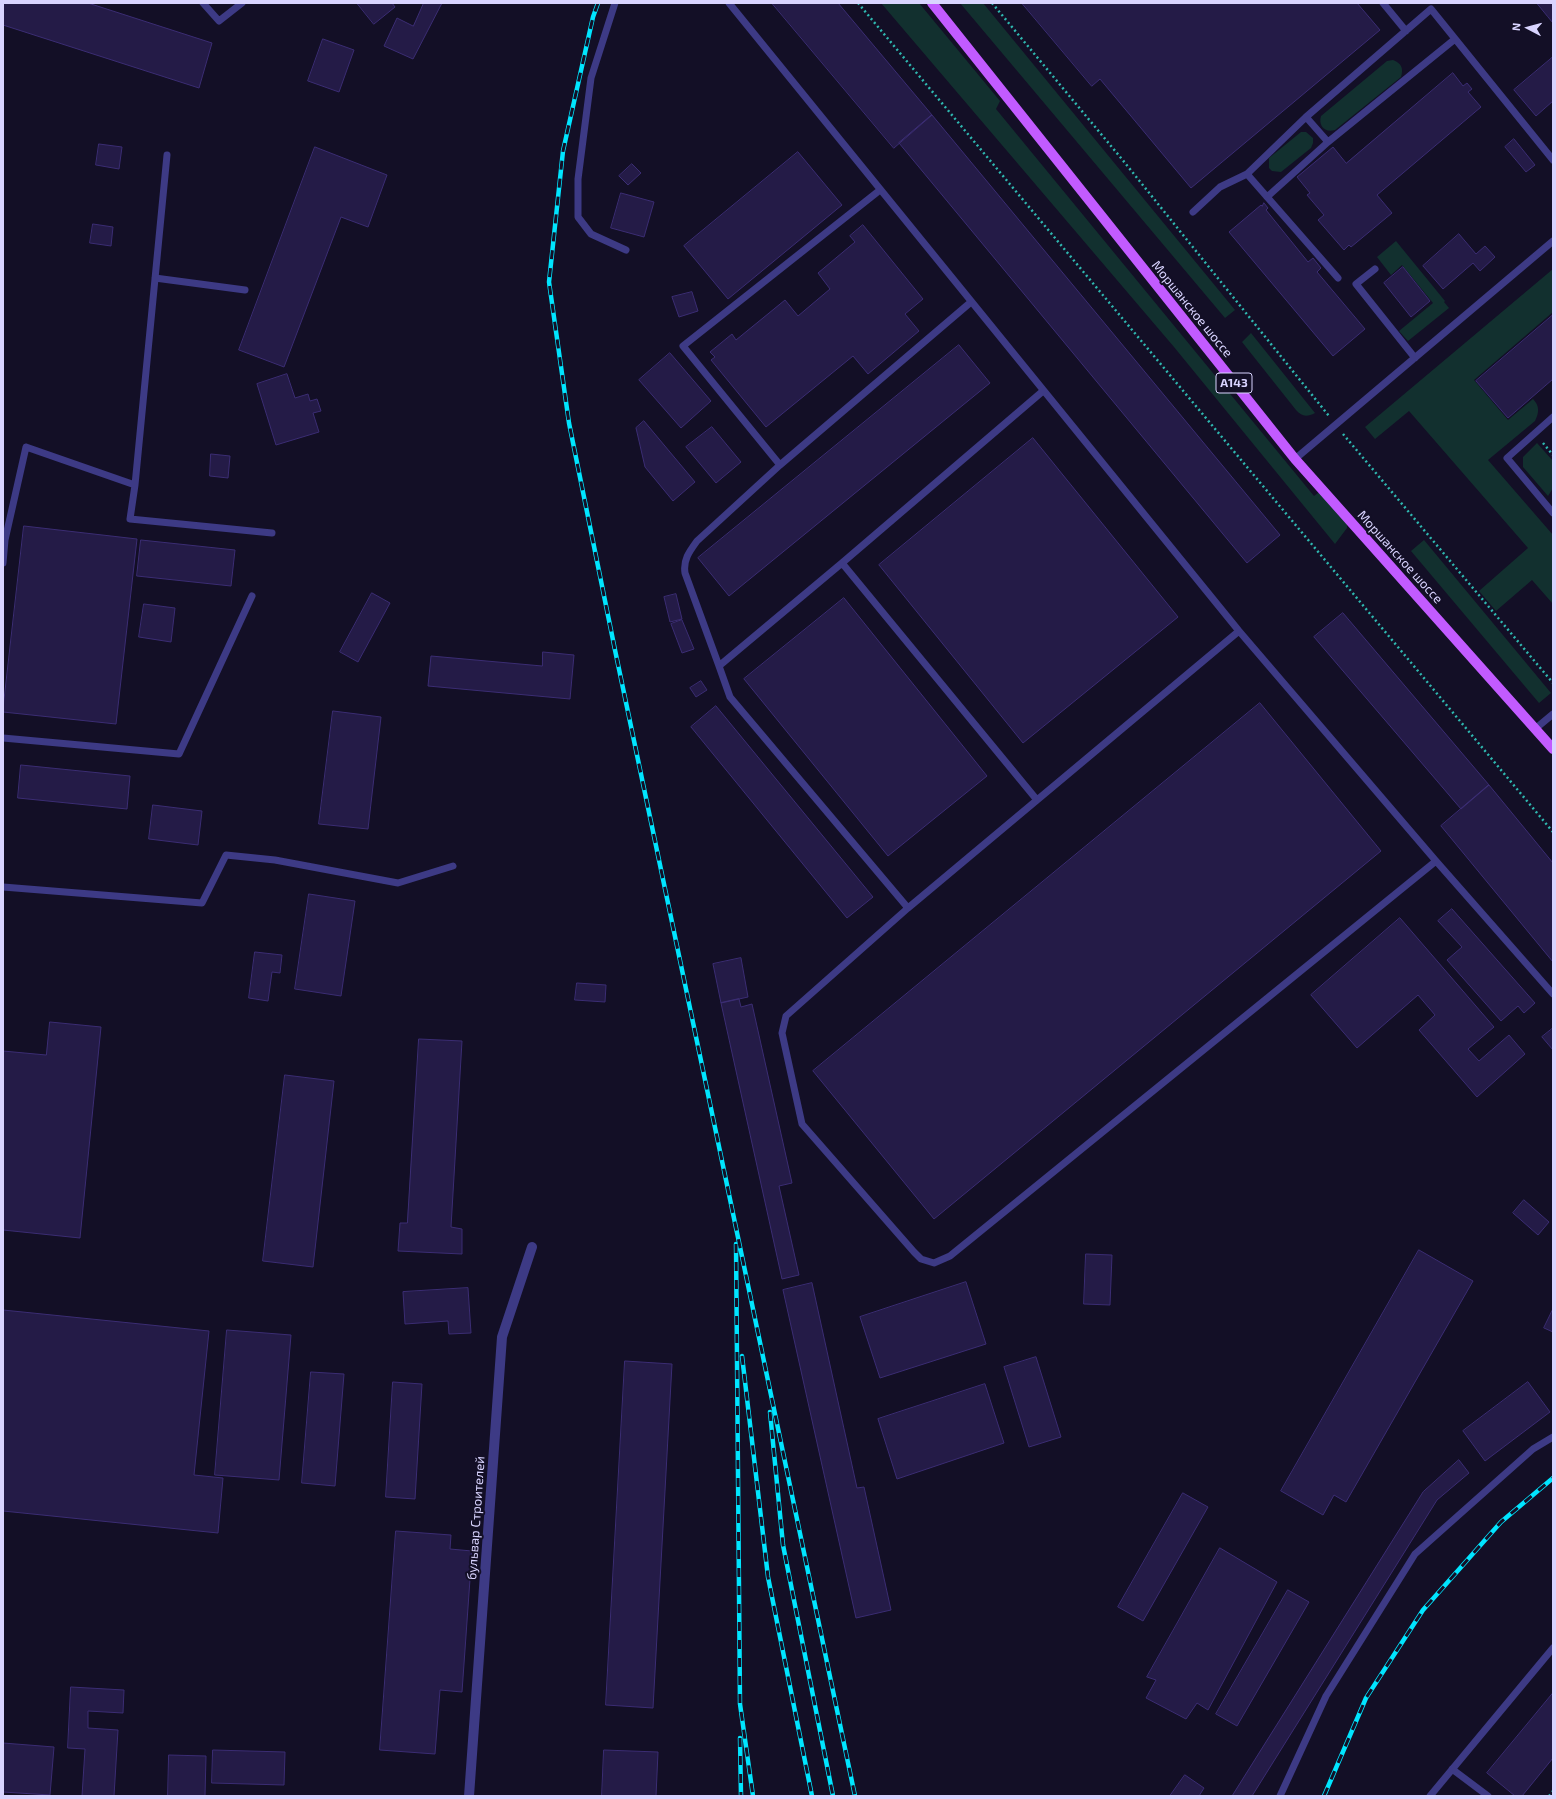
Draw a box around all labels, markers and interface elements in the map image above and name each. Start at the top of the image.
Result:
north arrow [1508,8,1548,48]
text: N [1509,22,1522,31]
street label: Моршанское шоссе [1148,258,1236,360]
road number: А143 [1216,373,1252,393]
street label: Моршанское шоссе [1354,507,1446,607]
street label: бульвар Строителей [464,1455,488,1581]

